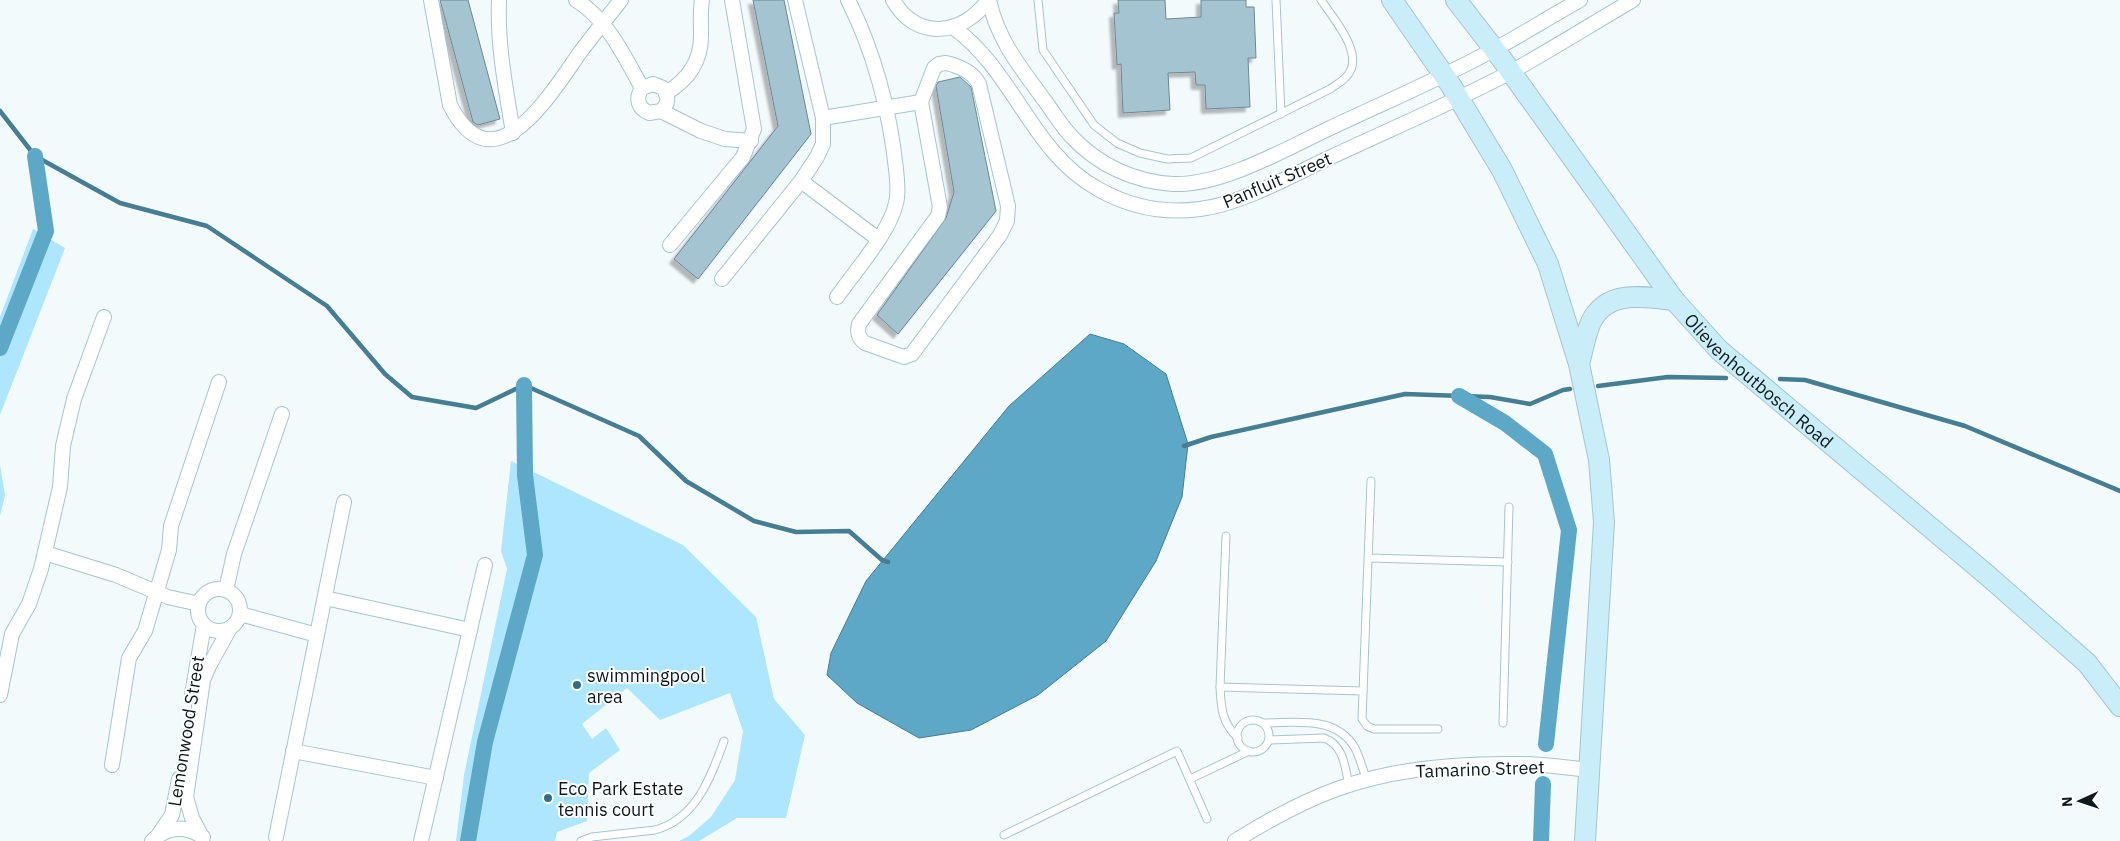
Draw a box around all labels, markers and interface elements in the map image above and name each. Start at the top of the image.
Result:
street label: Panfluit Street [1219,147,1335,213]
street label: Olievenhoutbosch Road [1680,308,1838,453]
street label: Lemonwood Street [163,654,209,808]
place label: swimmingpool area [587,664,705,708]
marker: swimmingpool area [571,679,583,691]
street label: Tamarino Street [1415,755,1545,783]
north arrow [2055,776,2105,826]
place label: Eco Park Estate tennis court [558,777,684,821]
marker: Eco Park Estate tennis court [542,792,554,804]
text: N [2058,796,2076,807]

